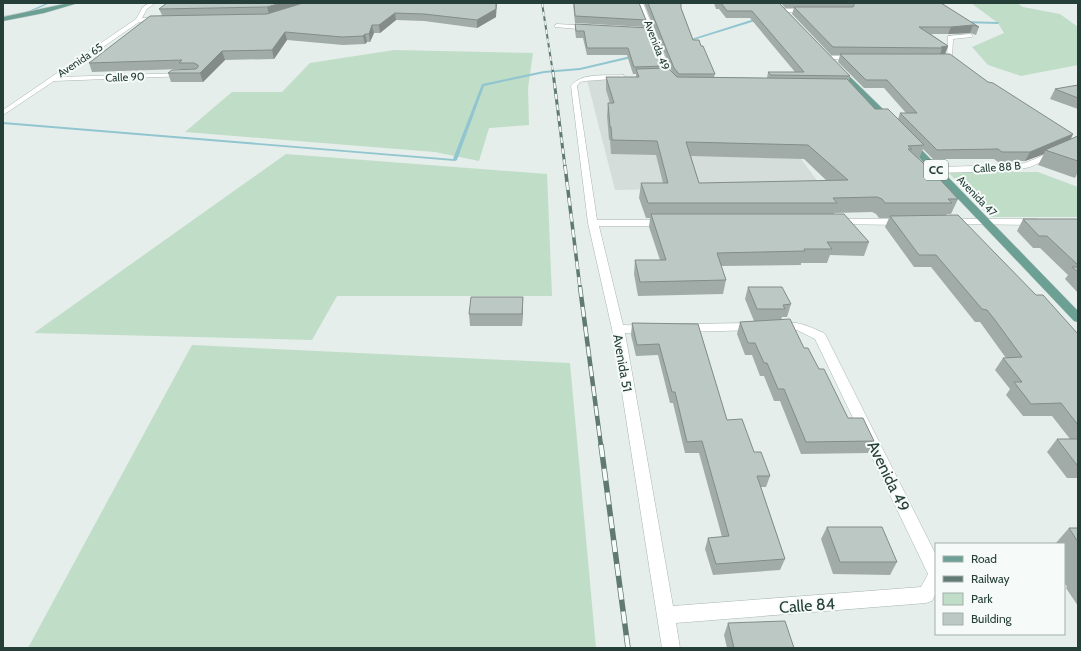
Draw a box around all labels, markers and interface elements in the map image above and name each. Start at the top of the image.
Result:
street label: Avenida 49 [641,18,673,72]
street label: Avenida 65 [55,40,105,80]
street label: Calle 90 [105,69,145,85]
street label: Calle 88 B [973,158,1022,176]
road number: CC [924,160,948,180]
street label: Avenida 47 [954,173,1000,220]
street label: Avenida 51 [610,333,636,393]
street label: Avenida 49 [863,438,914,515]
legend [935,543,1065,635]
text: Road [971,551,997,566]
text: Railway [971,571,1009,586]
text: Park [971,591,993,606]
street label: Calle 84 [779,594,836,617]
text: Building [971,611,1013,626]

